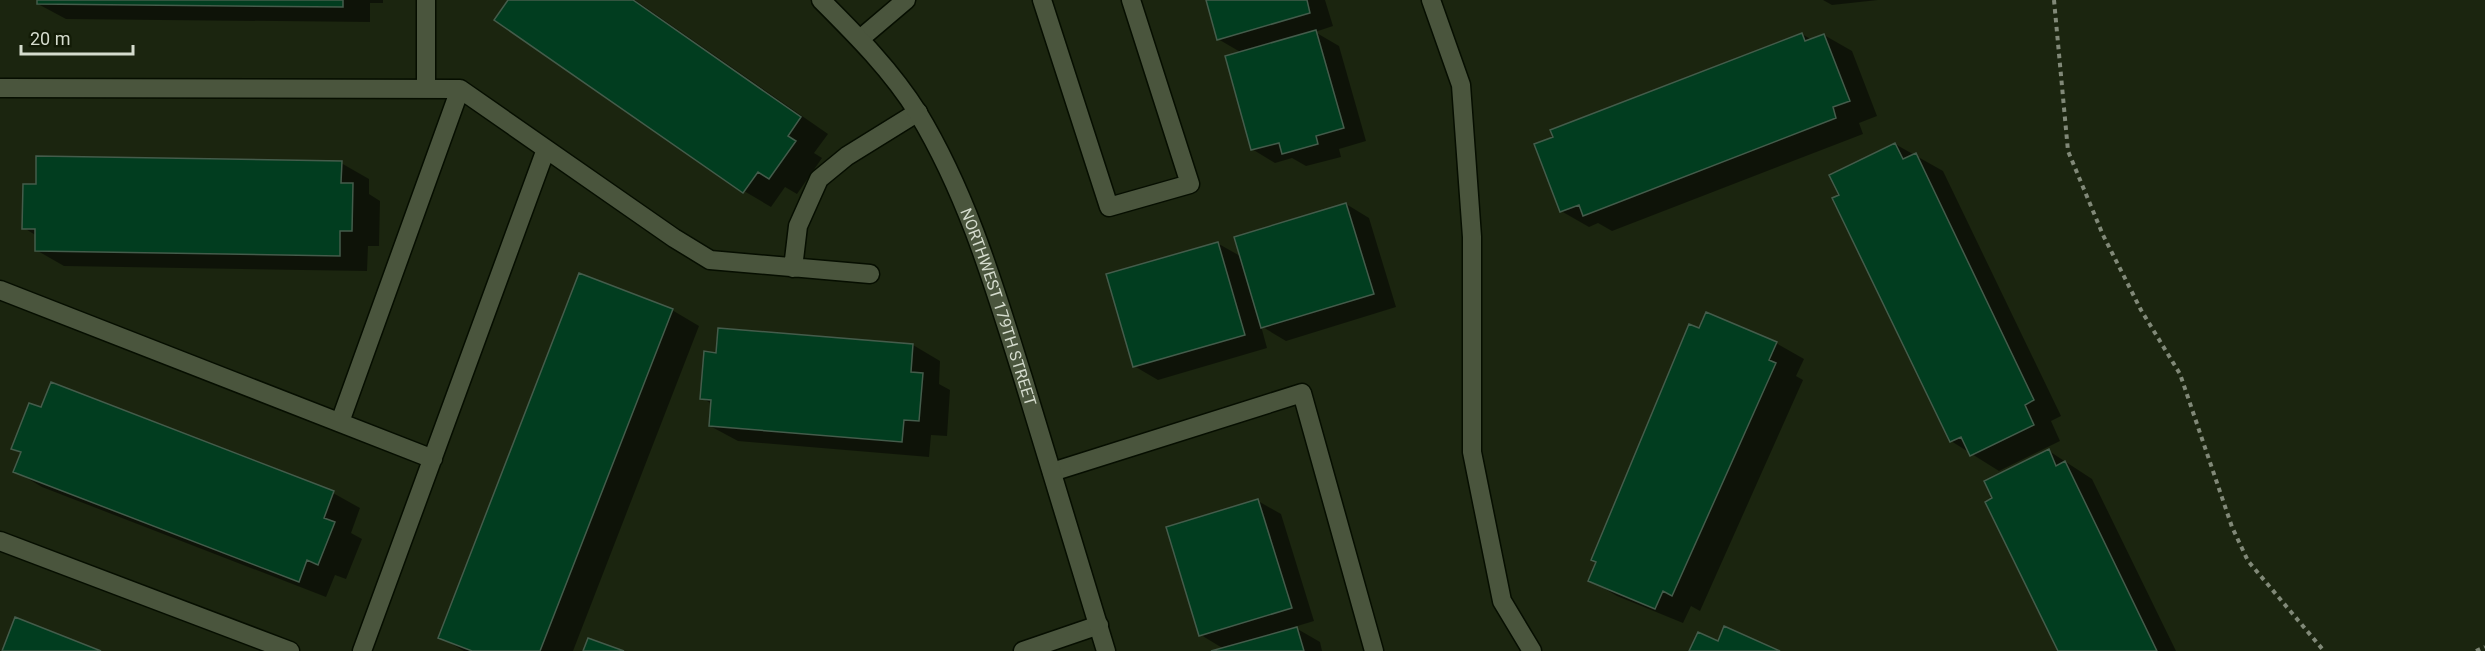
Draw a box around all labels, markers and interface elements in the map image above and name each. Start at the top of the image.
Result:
scale bar [21,18,134,56]
text: 20 m [30,28,70,49]
street label: NORTHWEST 179TH STREET [956,205,1040,409]

